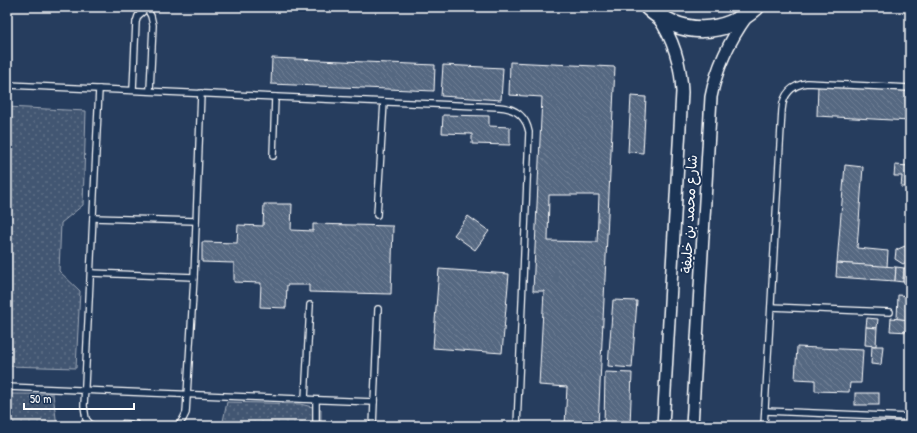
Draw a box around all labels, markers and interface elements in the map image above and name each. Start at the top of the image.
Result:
street label: شارع محمد بن خليفة [676,154,702,274]
scale bar [24,385,134,411]
text: 50 m [30,390,51,407]

